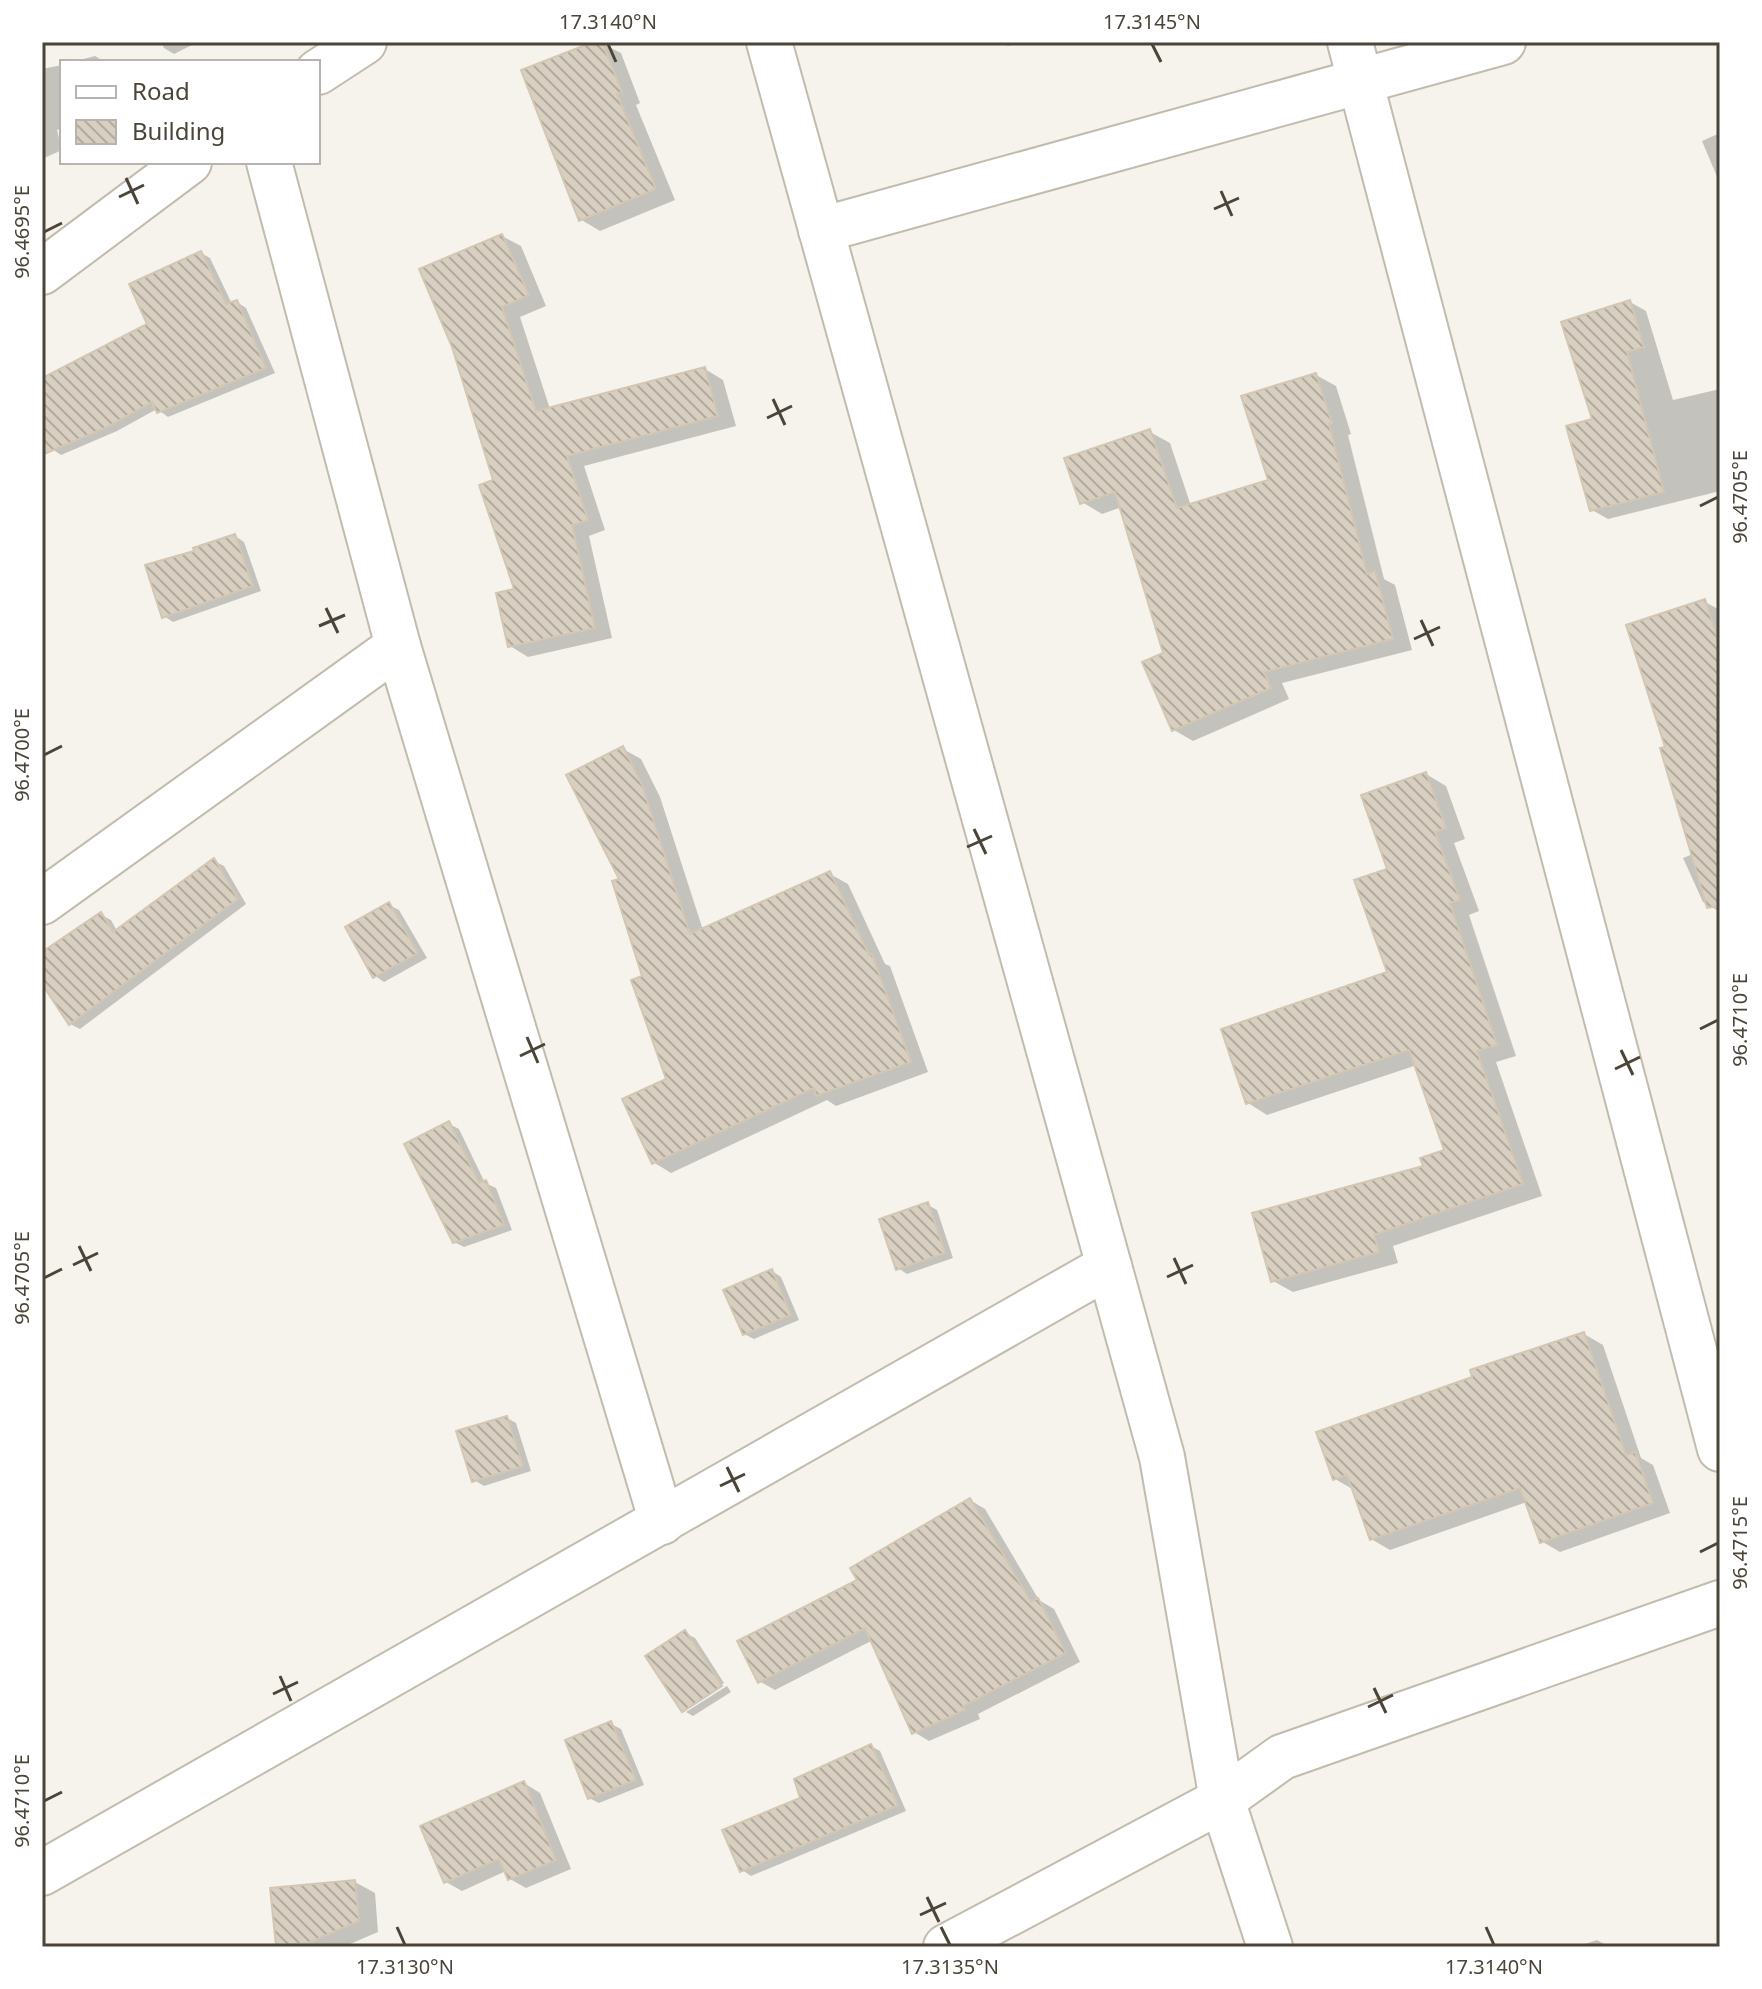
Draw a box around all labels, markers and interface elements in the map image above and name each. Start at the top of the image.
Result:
text: 17.3140°N [559,8,657,35]
text: 17.3145°N [1103,8,1201,35]
legend [60,60,320,164]
text: Road [132,74,190,107]
text: Building [132,114,225,147]
text: 96.4695°E [8,185,35,279]
text: 96.4705°E [1726,450,1753,544]
text: 96.4700°E [8,708,35,802]
text: 96.4710°E [1726,973,1753,1067]
text: 96.4705°E [8,1231,35,1325]
text: 96.4715°E [1726,1496,1753,1590]
text: 96.4710°E [8,1754,35,1848]
text: 17.3130°N [356,1953,454,1980]
text: 17.3135°N [901,1953,999,1980]
text: 17.3140°N [1445,1953,1543,1980]

